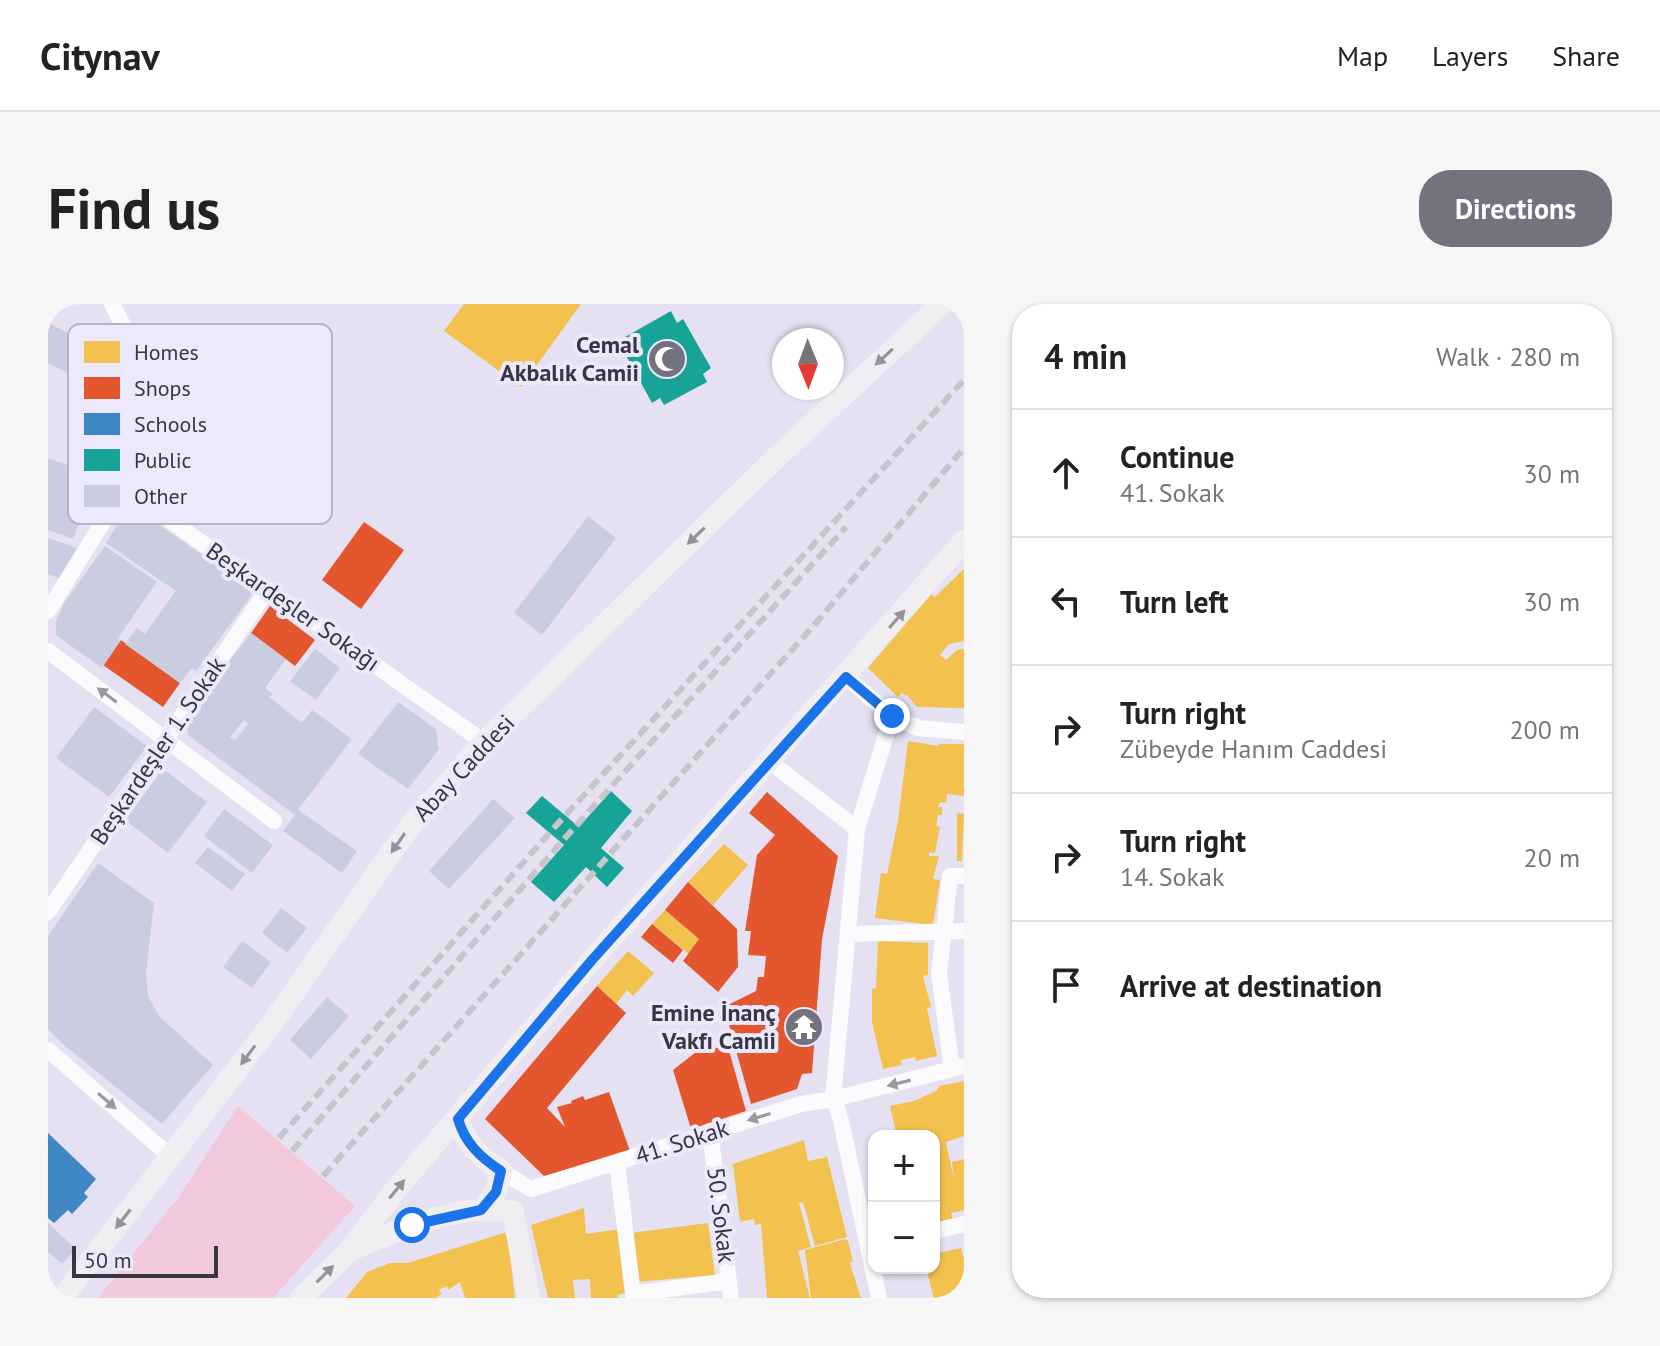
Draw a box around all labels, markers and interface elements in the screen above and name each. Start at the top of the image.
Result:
text: Citynav [40,31,160,80]
text: Map [1337,37,1388,74]
text: Layers [1432,37,1508,74]
text: Share [1552,37,1620,74]
button: Directions [1419,170,1612,247]
text: Find us [48,172,220,244]
legend [68,324,332,524]
north arrow [772,328,844,400]
place label: Cemal Akbalık Camii [500,329,640,388]
text: 4 min [1044,334,1127,378]
text: Homes [134,338,199,366]
mosque icon: Cemal Akbalık Camii [646,338,688,380]
text: Walk · 280 m [1436,340,1580,373]
one-way arrow [875,348,894,366]
text: Shops [134,374,191,402]
text: Schools [134,410,207,438]
text: Continue [1120,437,1234,476]
text: Public [134,446,192,474]
icon: ahead [1044,451,1088,495]
text: 30 m [1524,457,1580,490]
text: 41. Sokak [1120,476,1224,509]
text: Other [134,482,188,510]
one-way arrow [687,526,706,545]
street label: Beşkardeşler Sokağı [200,535,386,678]
icon: left [1044,579,1088,623]
text: Turn left [1120,582,1228,621]
text: 30 m [1524,585,1580,618]
one-way arrow [888,609,905,629]
street label: Beşkardeşler 1. Sokak [83,650,232,851]
one-way arrow [97,688,117,704]
text: Turn right [1120,693,1246,732]
route end [874,698,910,734]
icon: right [1044,707,1088,751]
street label: Abay Caddesi [406,708,521,828]
text: 200 m [1509,713,1580,746]
text: Zübeyde Hanım Caddesi [1120,732,1387,765]
text: Turn right [1120,821,1246,860]
one-way arrow [391,833,406,854]
icon: right [1044,835,1088,879]
text: 20 m [1524,841,1580,874]
text: 14. Sokak [1120,860,1224,893]
icon: arrive [1044,963,1088,1007]
text: Arrive at destination [1120,966,1382,1005]
place label: Emine İnanç Vakfı Camii [651,997,776,1056]
temple icon: Emine İnanç Vakfı Camii [783,1006,825,1048]
one-way arrow [241,1045,257,1066]
one-way arrow [887,1077,912,1089]
one-way arrow [97,1092,116,1110]
one-way arrow [746,1111,770,1124]
street label: 41. Sokak [631,1112,733,1171]
map controls [868,1130,940,1274]
button: + [868,1130,940,1202]
street label: 50. Sokak [700,1165,743,1265]
one-way arrow [388,1179,405,1199]
button: − [868,1202,940,1274]
route start [394,1207,430,1243]
one-way arrow [116,1209,132,1229]
scale bar [72,1242,218,1278]
text: 50 m [84,1246,132,1274]
one-way arrow [315,1266,334,1284]

